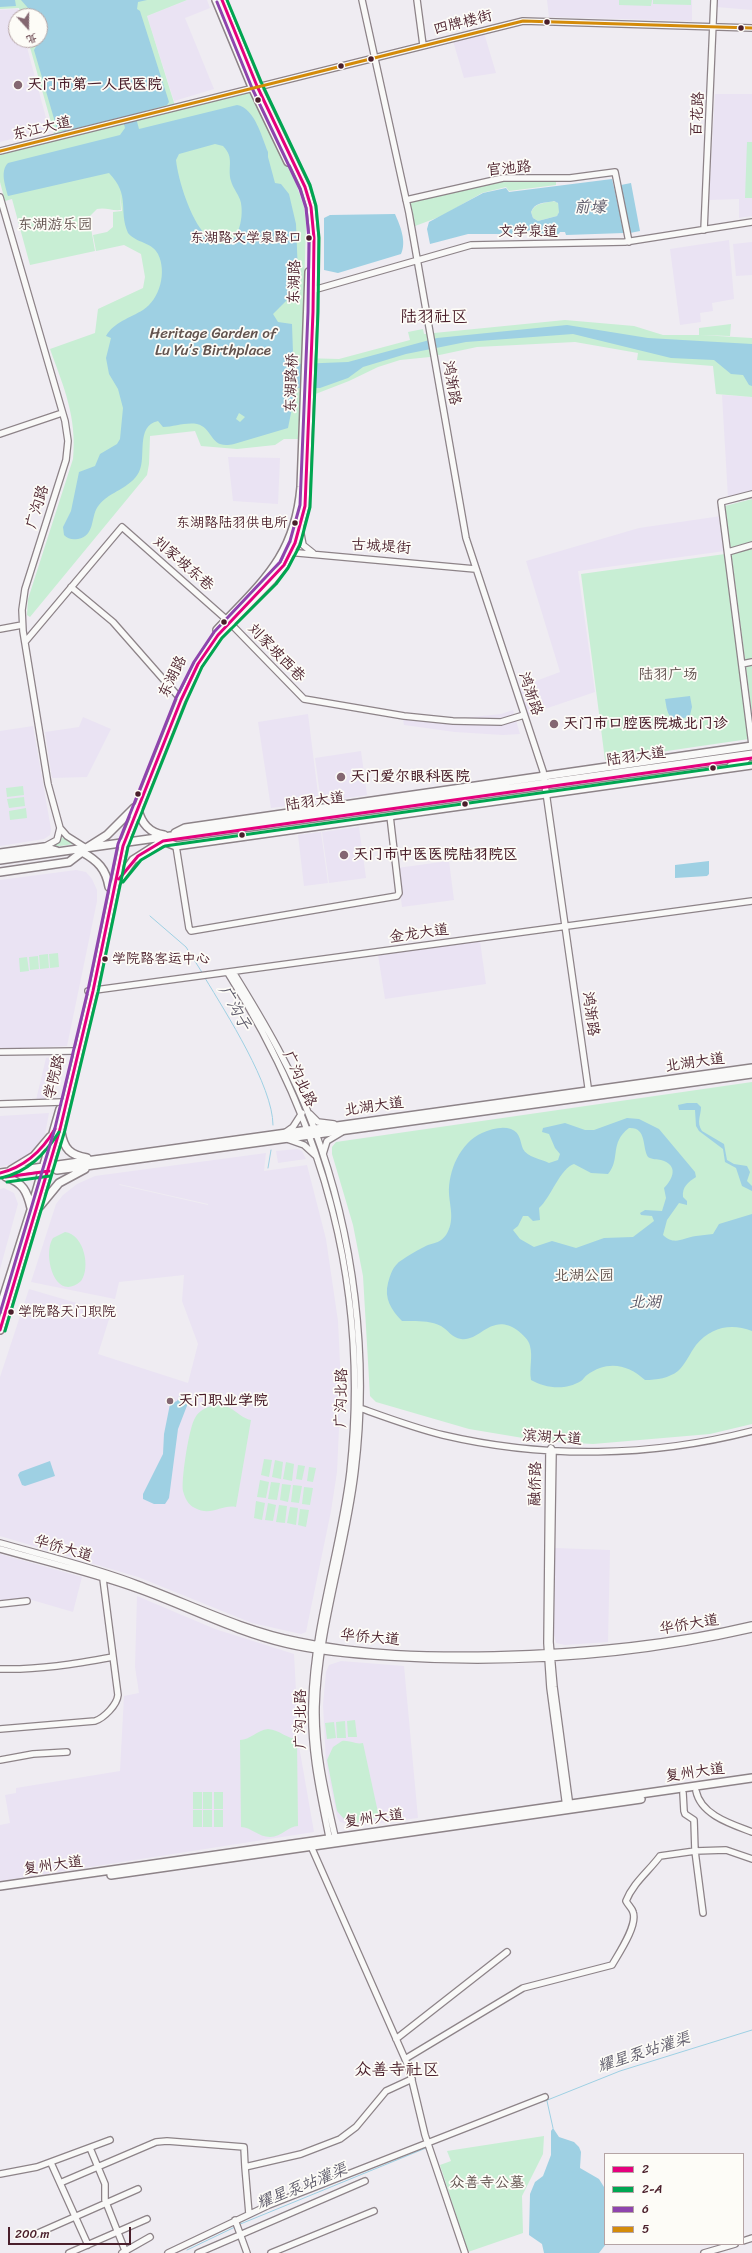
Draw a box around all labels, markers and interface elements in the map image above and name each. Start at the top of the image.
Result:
street label: 四牌楼街 [432,7,494,39]
north arrow [8,8,48,48]
unlabelled marker [542,17,552,27]
unlabelled marker [736,23,746,33]
text: 北 [24,28,41,50]
unlabelled marker [366,54,376,64]
unlabelled marker [336,61,346,71]
place label: 天门市第一人民医院 [27,76,162,94]
marker: 天门市第一人民医院 [12,79,24,91]
street label: 百花路 [688,91,708,137]
unlabelled marker [253,95,263,105]
street label: 东江大道 [11,113,73,145]
street label: 官池路 [486,158,532,180]
water label: 前壕 [574,198,606,218]
park label: 东湖游乐园 [18,216,92,234]
street label: 文学泉道 [498,223,558,241]
place label: 东湖路文学泉路口 [190,230,302,246]
marker: 东湖路文学泉路口 [304,233,314,243]
street label: 东湖路 [285,259,305,305]
district label: 陆羽社区 [400,308,468,328]
park label: Heritage Garden of Lu Yu’s Birthplace [150,325,276,360]
street label: 东湖路桥 [282,353,302,413]
street label: 鸿渐路 [438,359,464,407]
street label: 广沟路 [23,483,53,531]
place label: 东湖路陆羽供电所 [176,515,288,531]
marker: 东湖路陆羽供电所 [290,518,300,528]
street label: 刘家坡东巷 [149,533,217,595]
street label: 古城堤街 [350,536,412,558]
unlabelled marker [219,617,229,627]
street label: 刘家坡西巷 [243,620,309,686]
street label: 东湖路 [155,653,191,701]
park label: 陆羽广场 [638,666,698,684]
street label: 鸿渐路 [514,670,546,718]
place label: 天门市口腔医院城北门诊 [563,715,728,733]
marker: 天门市口腔医院城北门诊 [548,718,560,730]
street label: 陆羽大道 [605,744,667,770]
unlabelled marker [708,763,718,773]
place label: 天门爱尔眼科医院 [350,768,470,786]
marker: 天门爱尔眼科医院 [335,771,347,783]
unlabelled marker [133,789,143,799]
street label: 陆羽大道 [284,789,346,815]
unlabelled marker [460,799,470,809]
unlabelled marker [237,830,247,840]
place label: 天门市中医医院陆羽院区 [353,846,518,864]
marker: 天门市中医医院陆羽院区 [338,849,350,861]
street label: 金龙大道 [388,921,450,947]
place label: 学院路客运中心 [112,951,210,967]
marker: 学院路客运中心 [100,954,110,964]
water label: 广沟子 [214,982,254,1034]
street label: 鸿渐路 [578,990,602,1038]
street label: 广沟北路 [278,1048,320,1110]
street label: 北湖大道 [664,1050,726,1076]
street label: 学院路 [41,1053,69,1101]
street label: 北湖大道 [343,1094,405,1120]
park label: 北湖公园 [554,1267,614,1285]
water label: 北湖 [629,1293,661,1313]
place label: 学院路天门职院 [18,1304,116,1320]
marker: 学院路天门职院 [6,1307,16,1317]
street label: 广沟北路 [332,1368,352,1428]
place label: 天门职业学院 [178,1392,268,1410]
marker: 天门职业学院 [165,1396,175,1406]
street label: 滨湖大道 [521,1427,583,1449]
street label: 融侨路 [527,1461,545,1507]
street label: 华侨大道 [32,1532,94,1566]
street label: 华侨大道 [658,1611,720,1639]
street label: 华侨大道 [339,1626,401,1650]
street label: 广沟北路 [292,1689,310,1749]
street label: 复州大道 [664,1760,726,1786]
street label: 复州大道 [343,1806,405,1832]
street label: 复州大道 [22,1853,84,1879]
water label: 耀星泵站灌渠 [595,2029,693,2077]
district label: 众善寺社区 [355,2061,439,2081]
legend [604,2153,744,2245]
text: 2 [642,2158,649,2180]
water label: 耀星泵站灌渠 [254,2160,350,2214]
park label: 众善寺公墓 [450,2174,524,2192]
text: 2-A [642,2178,662,2200]
text: 6 [642,2198,649,2220]
text: 5 [642,2218,649,2240]
scale bar [10,2219,133,2245]
text: 200 m [15,2223,49,2245]

